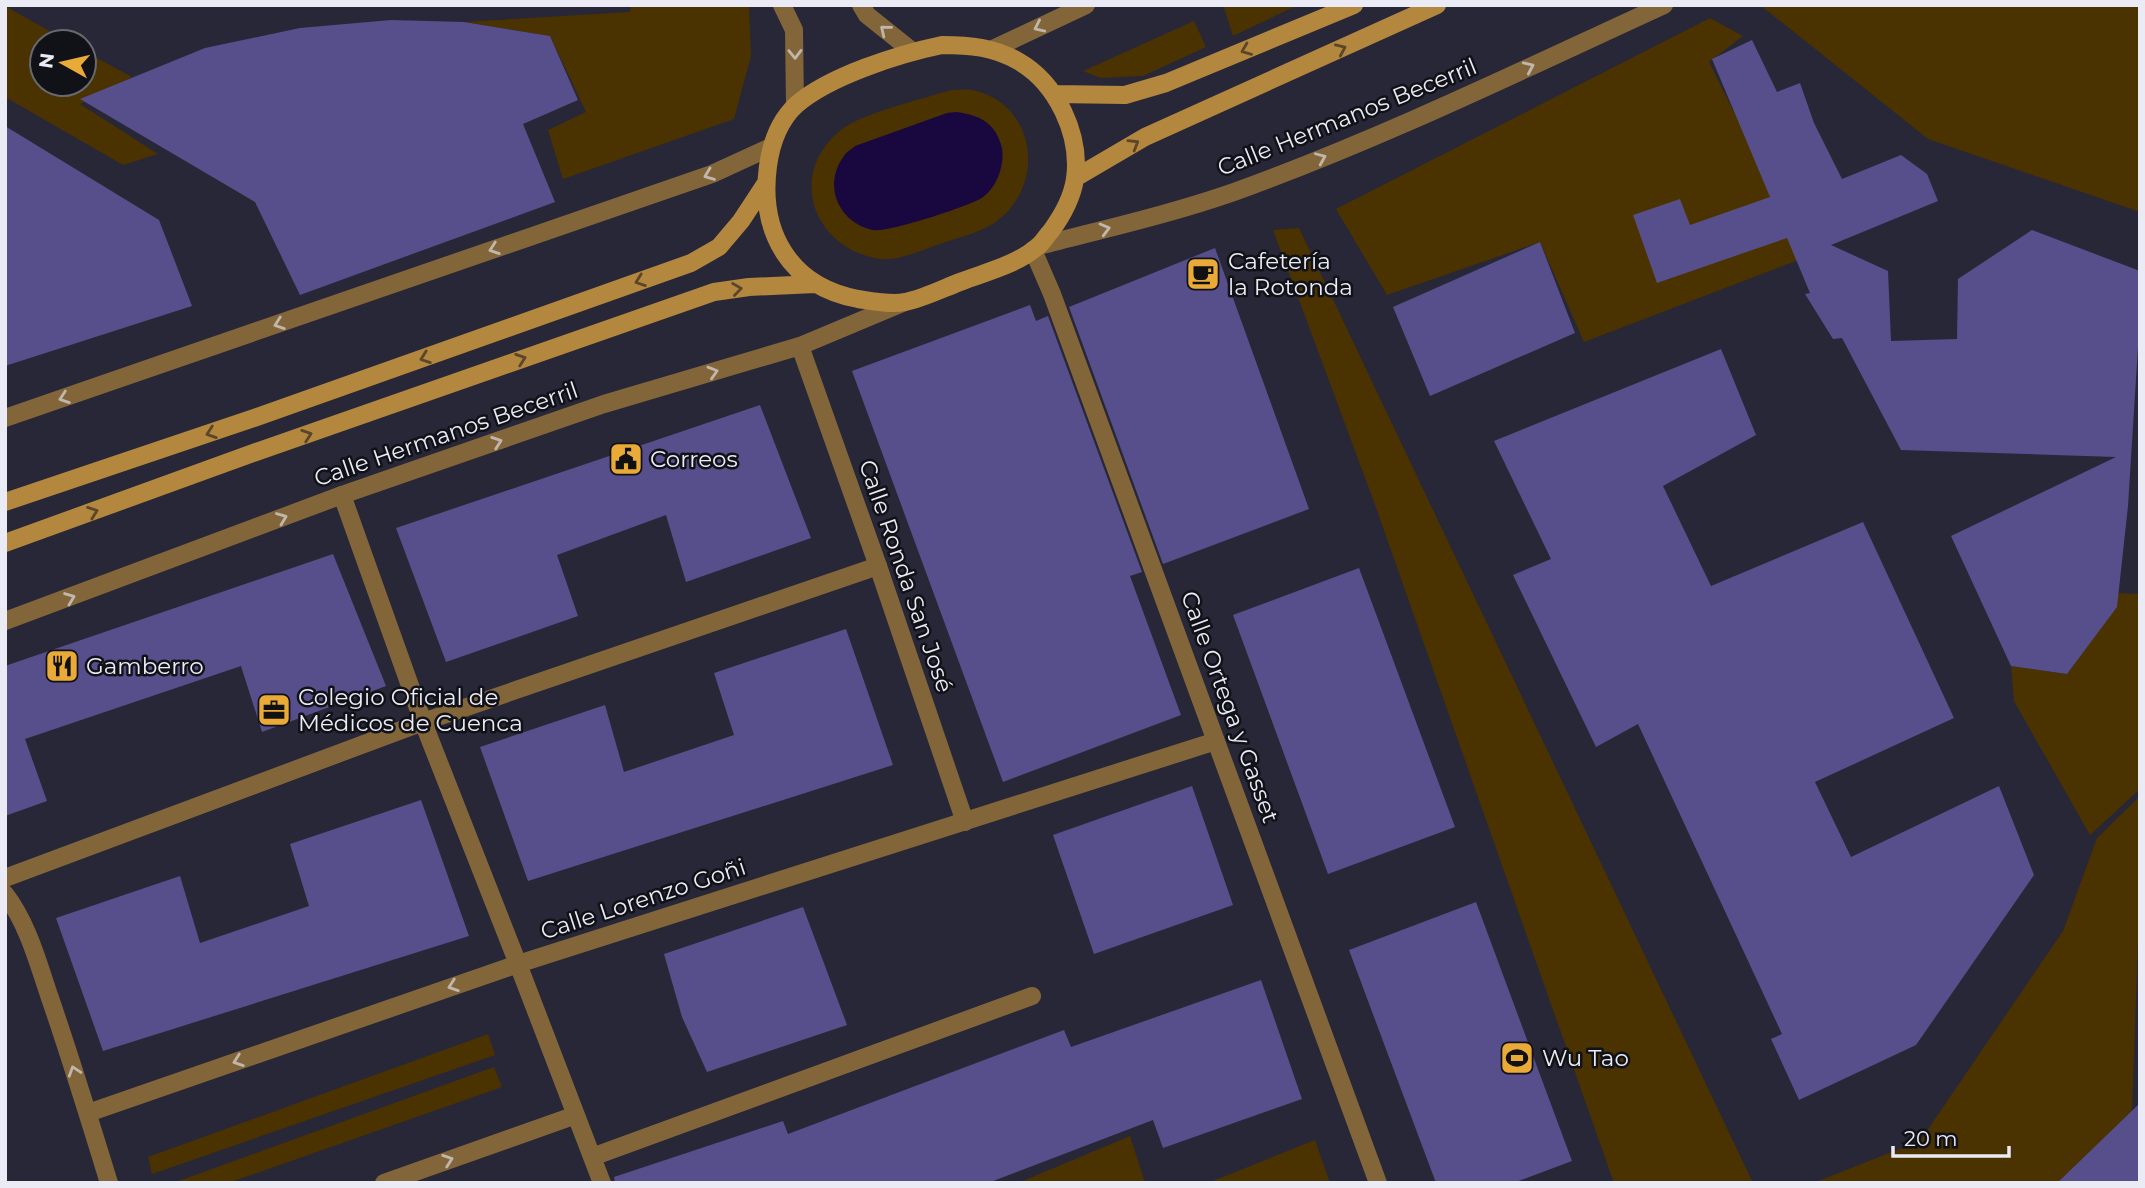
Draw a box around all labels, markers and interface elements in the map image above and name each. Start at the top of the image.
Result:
one-way arrow [1034,19,1046,33]
one-way arrow [880,25,893,38]
north arrow [28,28,98,98]
one-way arrow [1240,42,1253,56]
one-way arrow [1333,43,1346,57]
one-way arrow [787,49,802,60]
text: N [34,51,59,70]
street label: Calle Hermanos Becerril [1213,52,1481,182]
one-way arrow [1522,61,1535,75]
one-way arrow [1126,139,1139,152]
one-way arrow [1314,152,1326,166]
one-way arrow [703,166,715,180]
one-way arrow [1099,223,1111,237]
one-way arrow [488,241,500,255]
place label: Cafetería la Rotonda [1228,247,1353,301]
cafe icon: Cafetería la Rotonda [1184,255,1222,293]
one-way arrow [634,273,646,287]
one-way arrow [731,281,743,296]
one-way arrow [273,316,285,330]
one-way arrow [420,349,432,363]
one-way arrow [515,353,527,367]
one-way arrow [707,365,719,380]
street label: Calle Hermanos Becerril [310,376,582,492]
one-way arrow [58,390,70,404]
one-way arrow [205,425,217,439]
one-way arrow [300,429,312,443]
one-way arrow [490,436,502,450]
public building icon: Correos [607,440,645,478]
place label: Correos [650,445,738,473]
street label: Calle Ronda San José [853,456,959,696]
one-way arrow [86,506,98,520]
one-way arrow [276,512,288,526]
street label: Calle Ortega y Gasset [1175,587,1285,827]
one-way arrow [63,593,75,607]
restaurant icon: Gamberro [43,647,81,685]
place label: Gamberro [86,652,204,680]
place label: Colegio Oficial de Médicos de Cuenca [298,683,523,737]
office icon: Colegio Oficial de Médicos de Cuenca [255,691,293,729]
street label: Calle Lorenzo Goñi [537,853,749,945]
one-way arrow [447,978,460,992]
sports icon: Wu Tao [1498,1039,1536,1077]
place label: Wu Tao [1542,1044,1629,1072]
one-way arrow [233,1053,245,1067]
one-way arrow [68,1065,82,1077]
scale bar [1893,1114,2008,1158]
text: 20 m [1904,1126,1958,1151]
one-way arrow [442,1154,454,1168]

